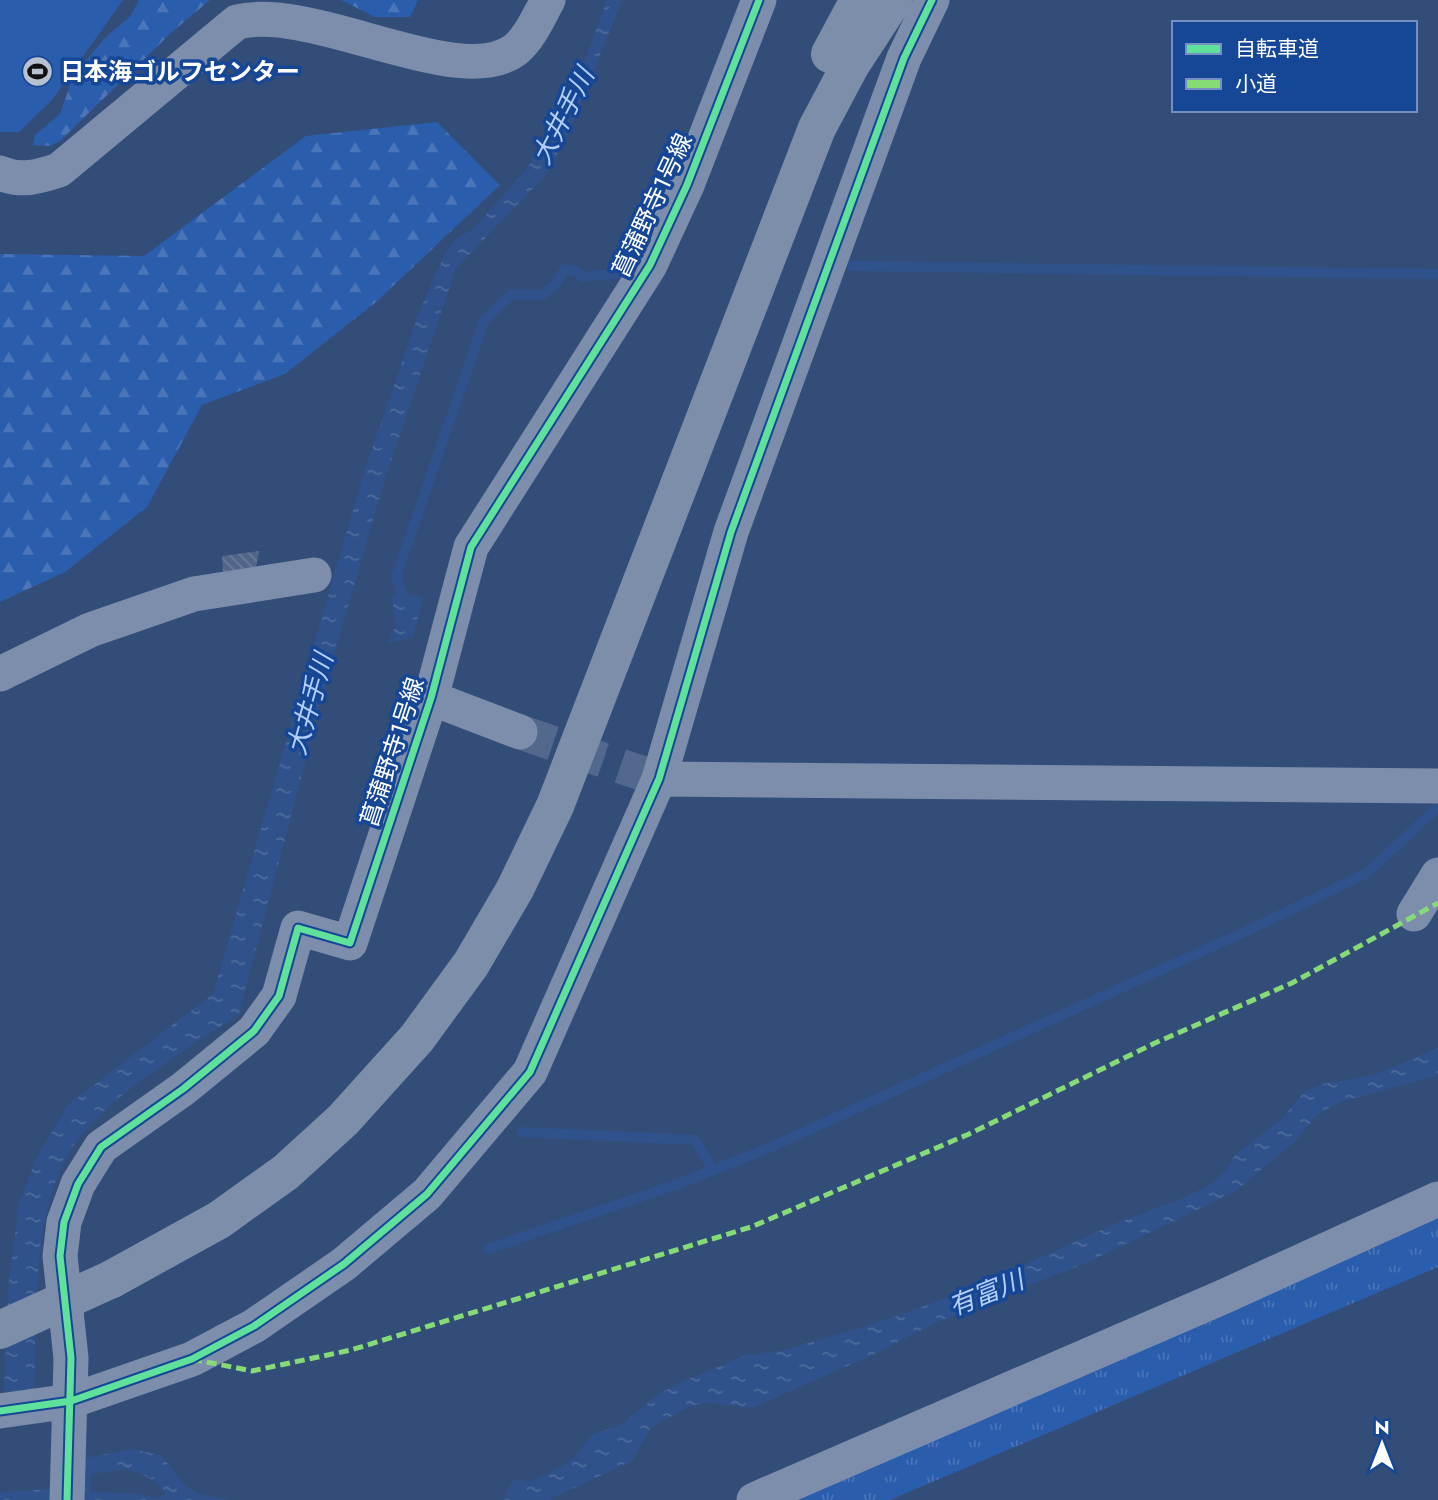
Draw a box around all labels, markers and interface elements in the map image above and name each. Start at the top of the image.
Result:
legend [1172,21,1417,112]
text: 自転車道 [1235,34,1319,64]
sports icon: 日本海ゴルフセンター [20,54,54,88]
place label: 日本海ゴルフセンター [60,54,300,89]
water label: 大井手川 [522,58,605,171]
text: 小道 [1235,69,1277,99]
street label: 菖蒲野寺1号線 [603,127,701,283]
water label: 大井手川 [277,646,343,759]
street label: 菖蒲野寺1号線 [351,673,433,831]
water label: 有富川 [943,1260,1032,1325]
north arrow [1347,1409,1417,1479]
text: N [1374,1414,1390,1441]

